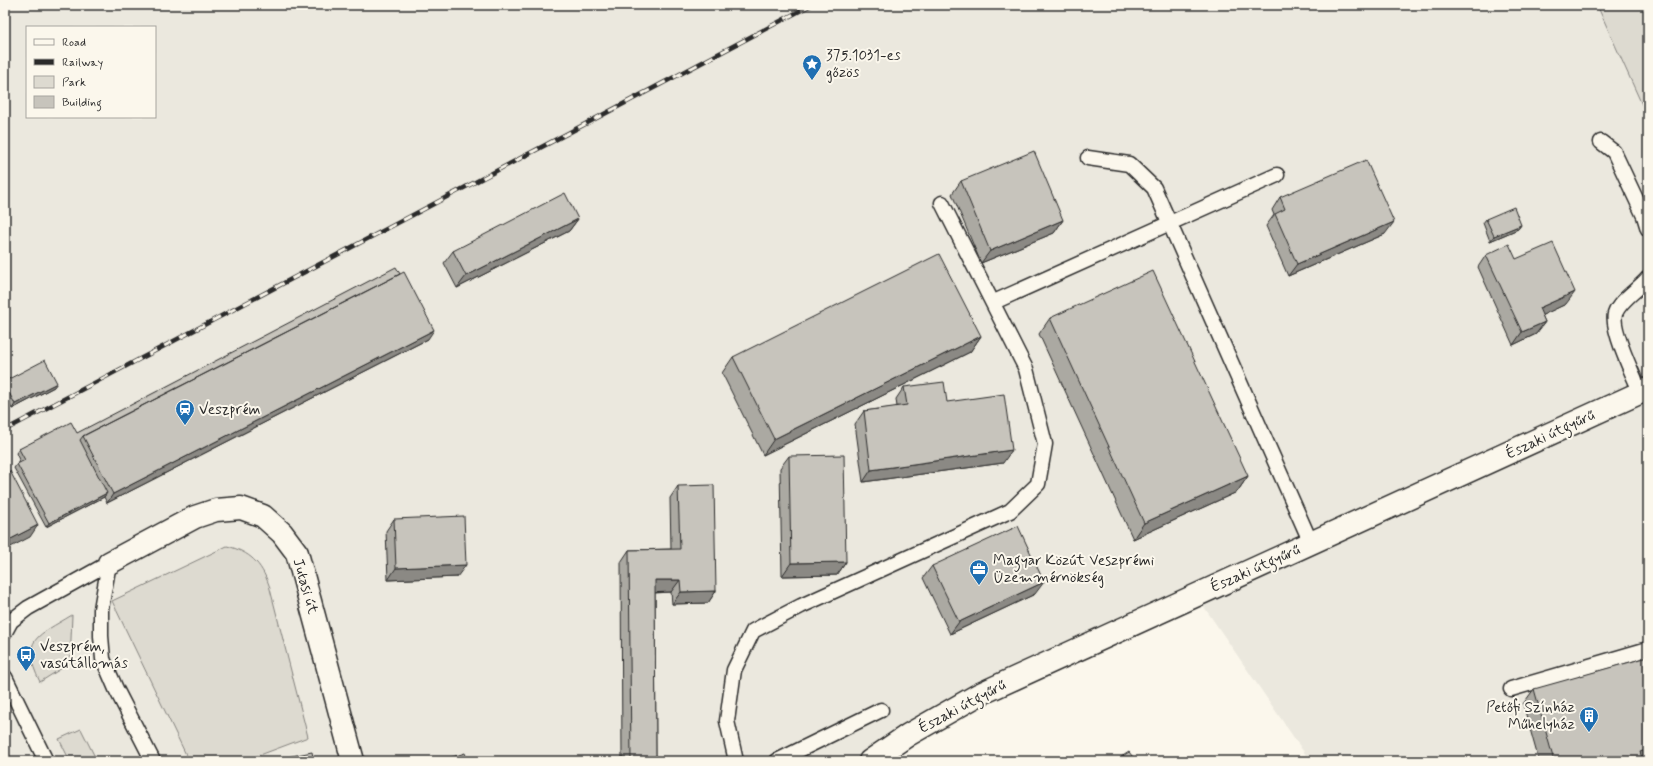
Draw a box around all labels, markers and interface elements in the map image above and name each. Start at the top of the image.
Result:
legend [26,26,156,118]
text: Road [62,35,86,51]
place label: 375.1031-es gőzös [826,46,901,83]
place icon: 375.1031-es gőzös [801,53,823,81]
text: Railway [62,55,104,71]
text: Park [62,75,86,91]
text: Building [62,95,102,112]
station icon: Veszprém [174,398,196,426]
place label: Veszprém [199,400,260,420]
street label: Északi útgyűrű [1502,405,1599,465]
street label: Északi útgyűrű [1207,539,1304,598]
place label: Magyar Közút Veszprémi Üzemmérnökség [993,551,1154,588]
street label: Jutasi út [288,556,323,617]
office icon: Magyar Közút Veszprémi Üzemmérnökség [968,558,990,586]
place label: Veszprém, vasútállomás [40,637,128,674]
bus stop icon: Veszprém, vasútállomás [15,644,37,672]
street label: Északi útgyűrű [915,675,1010,739]
place label: Petőfi Színház Műhelyház [1486,698,1575,735]
building icon: Petőfi Színház Műhelyház [1578,705,1600,733]

